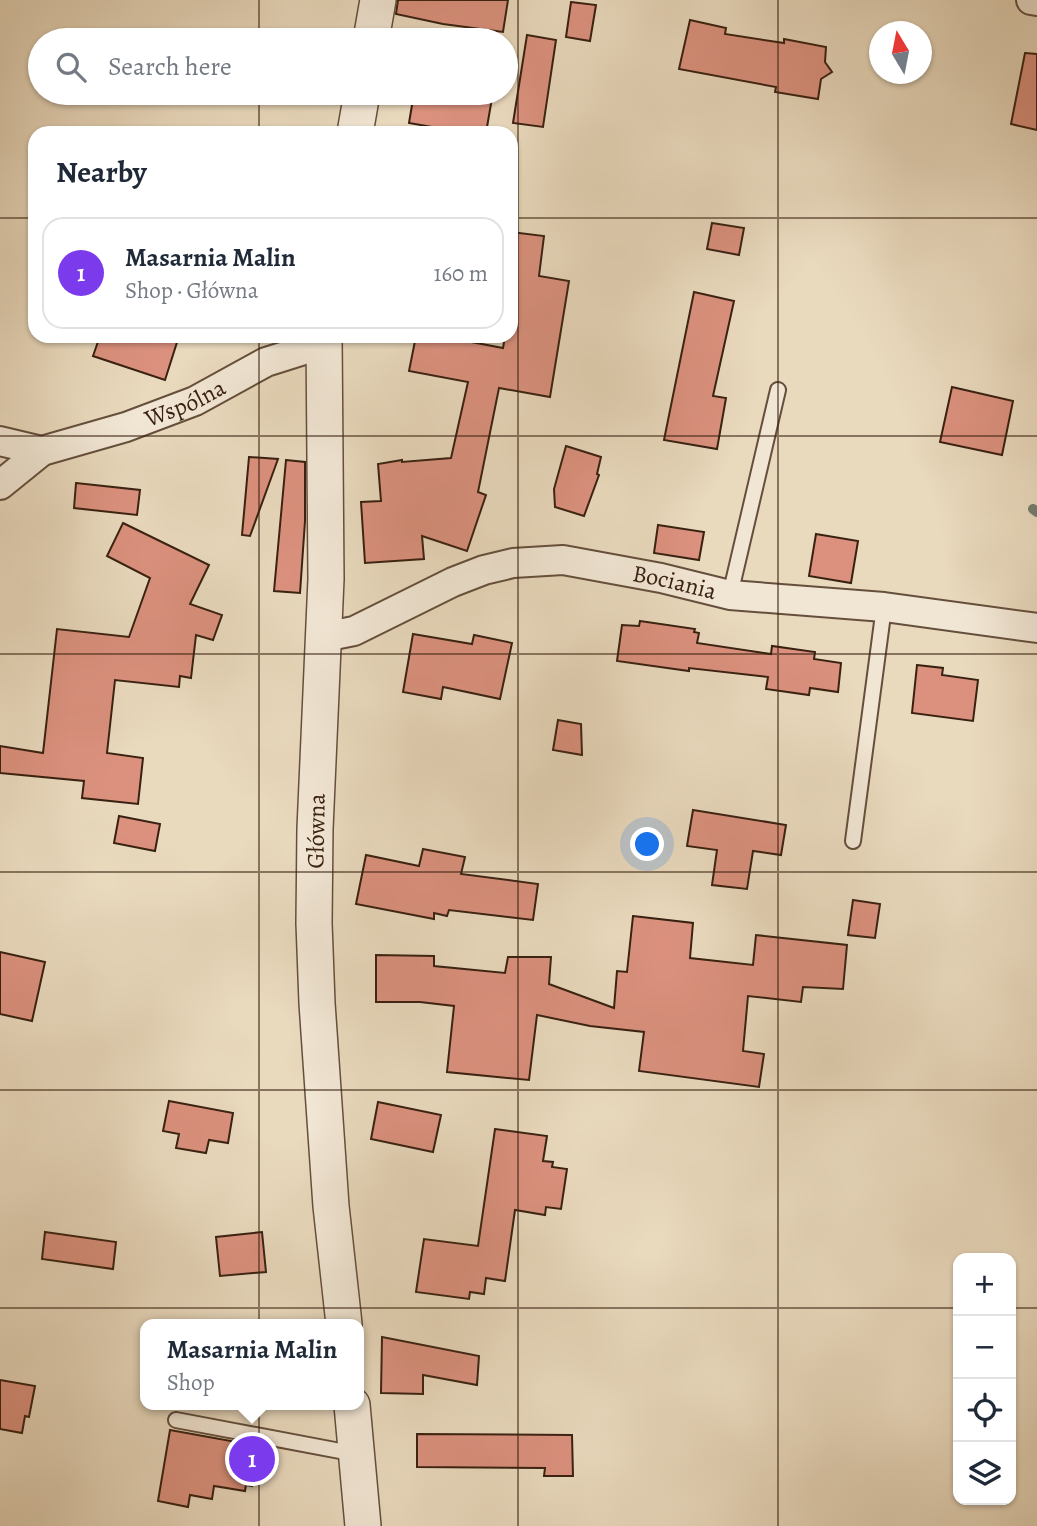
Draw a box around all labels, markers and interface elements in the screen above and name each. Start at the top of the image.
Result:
north arrow [869,21,932,84]
search box [28,28,518,105]
icon: search [52,48,90,86]
text: Search here [108,49,232,84]
text: Nearby [56,152,147,192]
text: Masarnia Malin [125,240,296,275]
text: 1 [77,258,85,289]
text: 160 m [434,258,488,289]
text: Shop · Główna [125,275,258,306]
street label: Wspólna [139,371,232,435]
street label: Bociania [630,557,721,607]
street label: Główna [299,792,333,869]
your location [630,827,664,861]
map controls [953,1253,1016,1505]
button: + [953,1253,1016,1316]
button: − [953,1316,1016,1379]
popup [140,1319,364,1410]
text: Masarnia Malin [167,1332,337,1367]
text: Shop [167,1367,215,1398]
button: locate [953,1379,1016,1442]
pin: 1 [229,1433,275,1485]
button: layers [953,1442,1016,1505]

